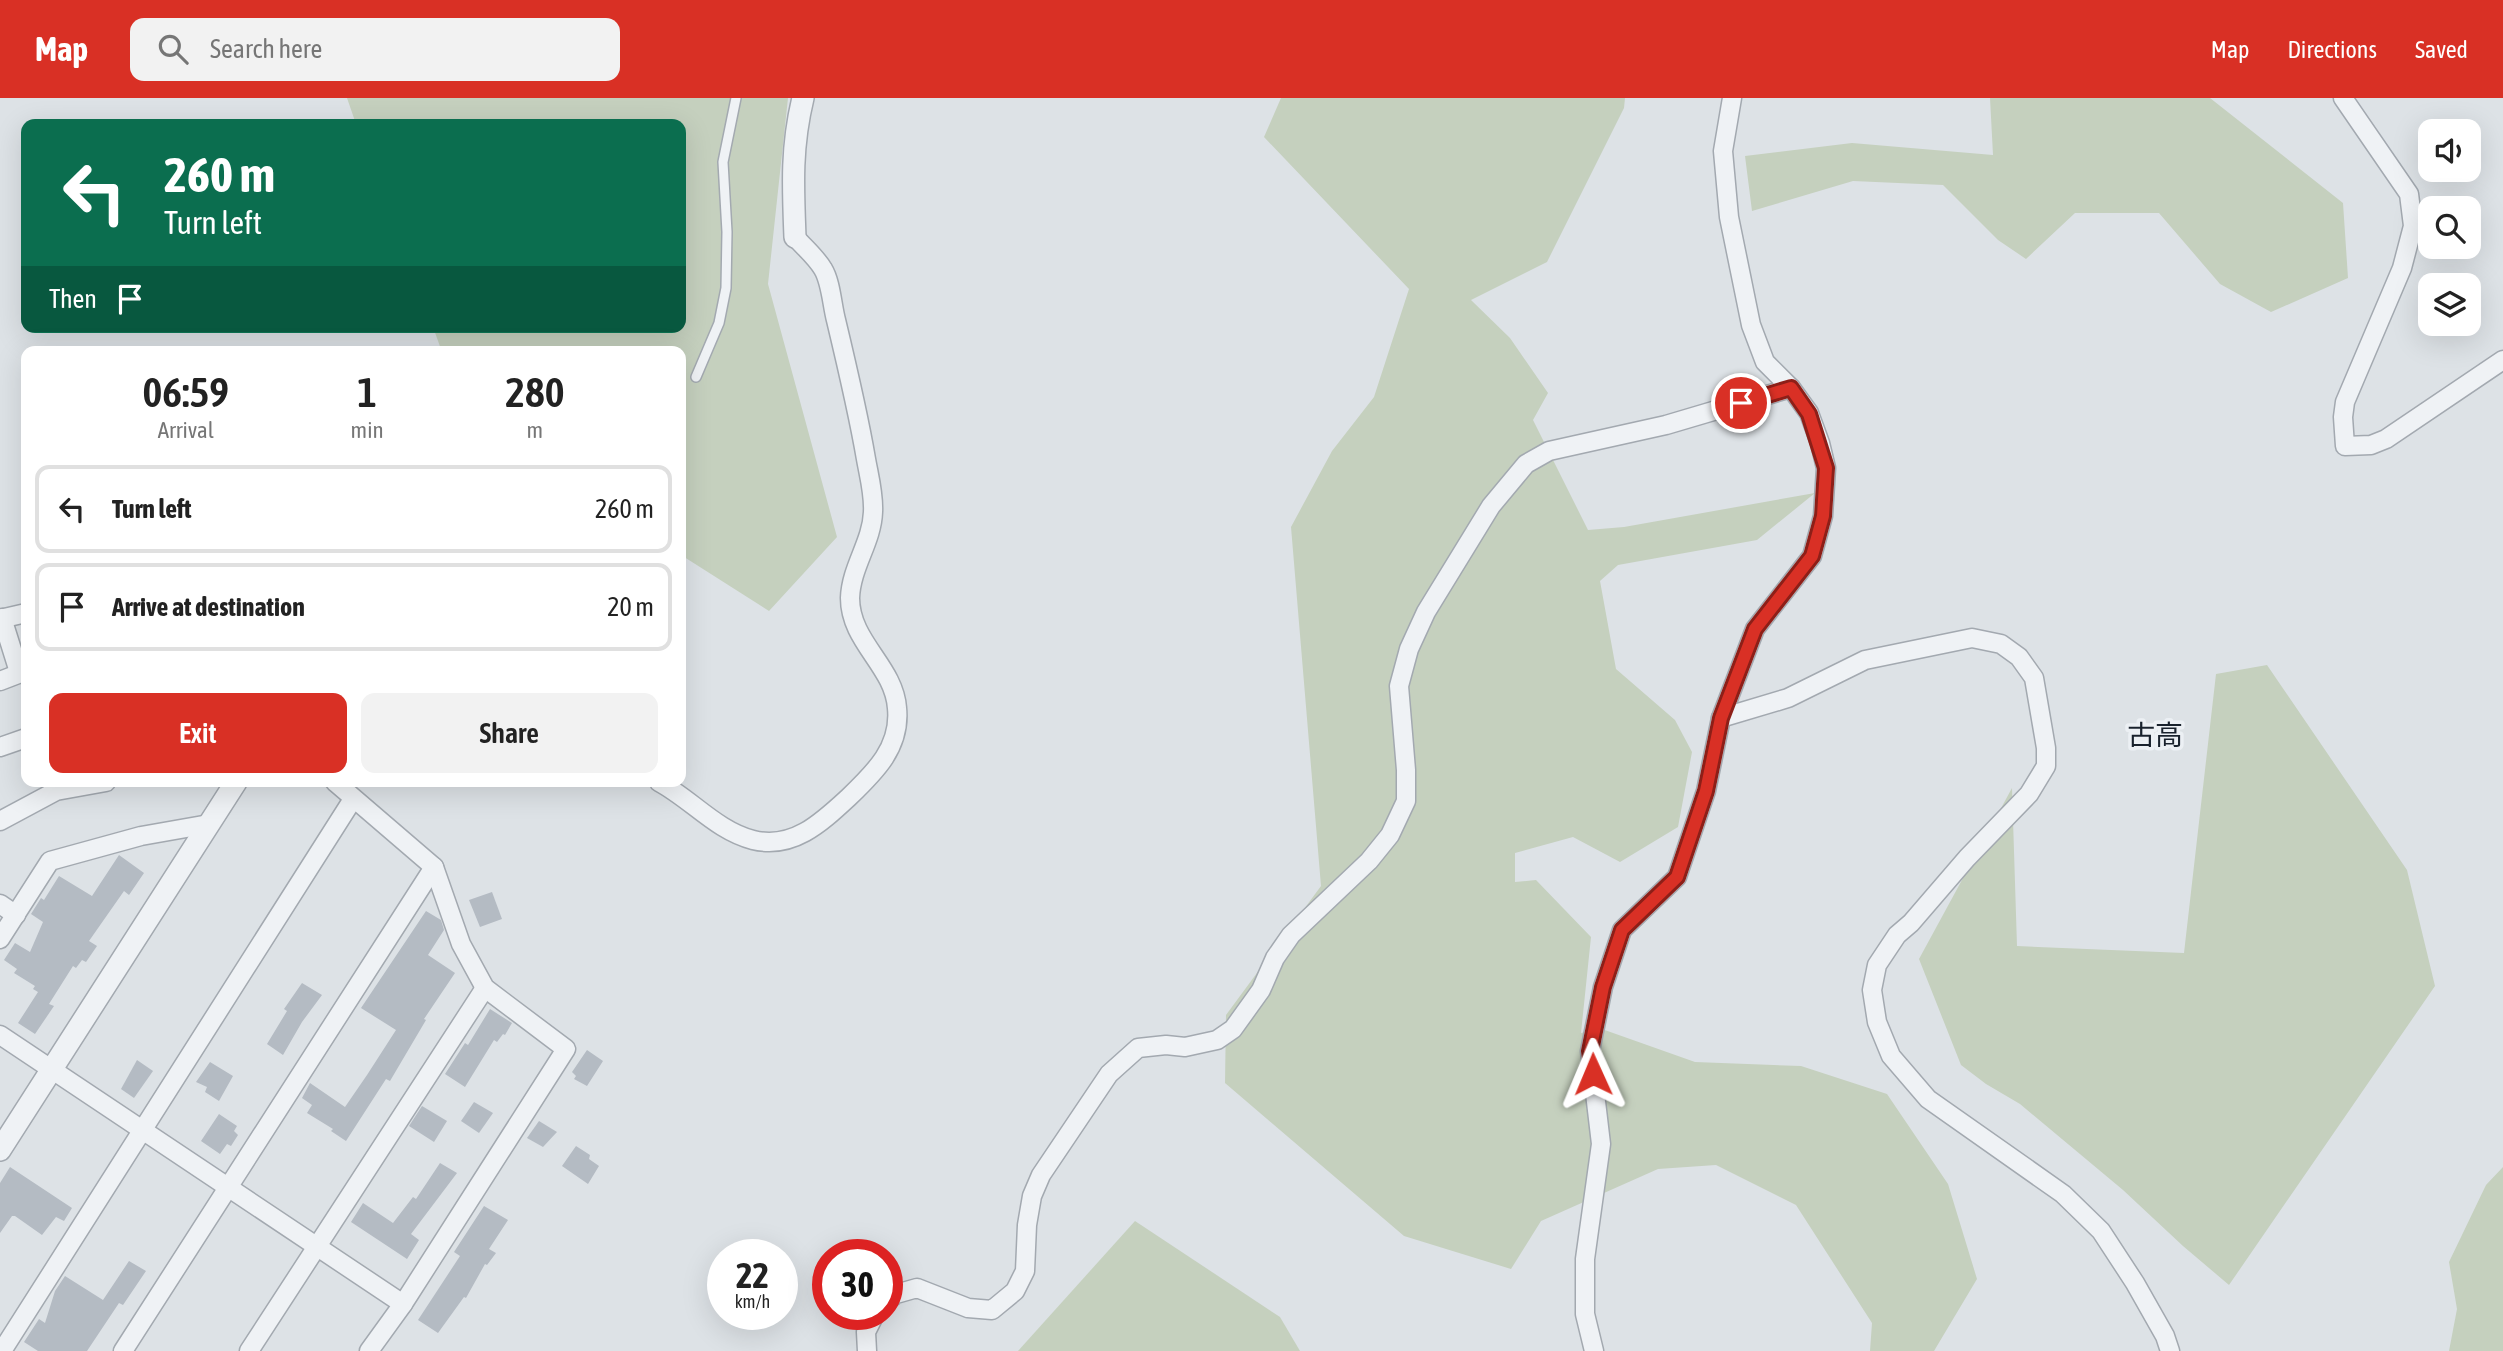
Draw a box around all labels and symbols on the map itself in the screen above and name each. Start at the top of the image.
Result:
pin [1711,373,1771,433]
district label: 古高 [2127,719,2183,751]
position arrow [1556,1037,1630,1111]
speed limit sign: 30 [812,1239,903,1330]

